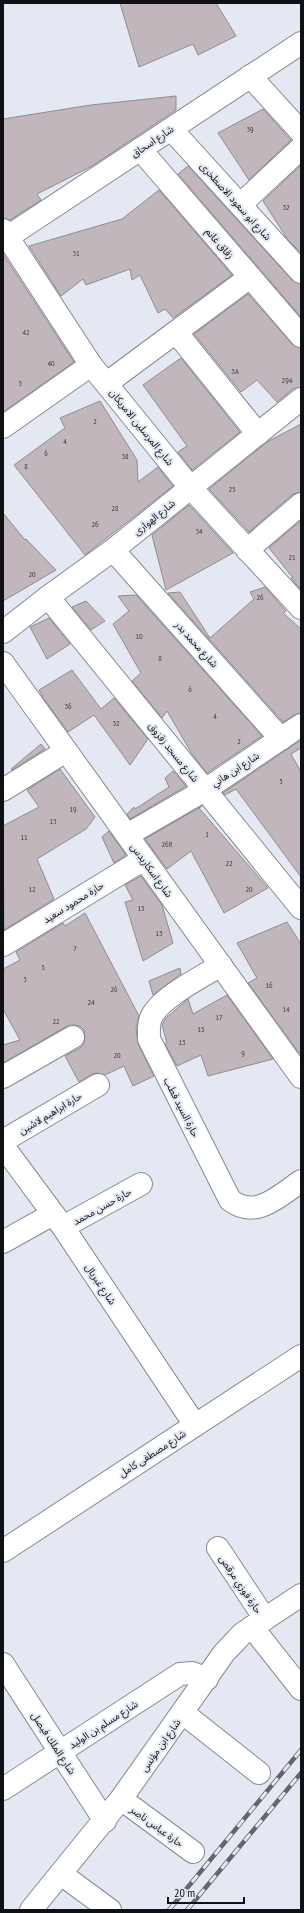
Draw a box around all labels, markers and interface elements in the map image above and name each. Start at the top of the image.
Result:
street label: شارع اسحاق [128,122,177,161]
house number: 39 [246,124,254,134]
street label: شارع ابو سعود الاصطخرى [196,160,274,244]
house number: 32 [282,202,290,212]
street label: زقاق غانم [202,225,237,262]
house number: 31 [72,248,80,258]
house number: 42 [22,327,30,337]
house number: 40 [47,358,55,368]
house number: 3A [231,366,239,376]
house number: 294 [282,375,293,385]
house number: 3 [18,378,22,388]
street label: شارع المرسلين الامريكان [106,386,177,469]
house number: 2 [93,416,97,426]
house number: 4 [63,436,67,446]
house number: 6 [44,448,48,458]
house number: 38 [121,451,129,461]
house number: 8 [24,461,28,471]
house number: 25 [228,484,236,494]
street label: شارع الهوارى [131,496,179,539]
house number: 28 [111,503,119,513]
house number: 26 [91,519,99,529]
house number: 34 [195,526,203,536]
house number: 21 [288,552,296,562]
house number: 20 [28,569,36,579]
house number: 26 [256,592,264,602]
street label: شارع محمد بدر [171,618,221,671]
house number: 10 [135,631,143,641]
house number: 8 [158,653,162,663]
house number: 6 [188,684,192,694]
house number: 36 [64,701,72,711]
house number: 4 [213,711,217,721]
house number: 32 [112,718,120,728]
street label: شارع مسجد زقزوق [145,720,202,786]
house number: 2 [237,736,241,746]
street label: شارع ابن هاني [209,749,263,791]
house number: 5 [279,776,283,786]
house number: 19 [69,804,77,814]
house number: 13 [49,816,57,826]
house number: 1 [205,829,209,839]
house number: 11 [20,832,28,842]
house number: 26R [161,839,173,849]
street label: شارع اسكاريدس [127,841,176,901]
house number: 22 [225,858,233,868]
street label: حارة محمود سعيد [40,878,106,926]
house number: 12 [28,884,36,894]
house number: 20 [245,884,253,894]
house number: 15 [137,903,145,913]
house number: 13 [155,928,163,938]
house number: 7 [73,943,77,953]
house number: 5 [41,962,45,972]
house number: 3 [23,974,27,984]
house number: 16 [265,980,273,990]
house number: 26 [110,984,118,994]
house number: 24 [87,997,95,1007]
house number: 14 [282,1004,290,1014]
house number: 17 [215,1012,223,1022]
house number: 22 [52,1016,60,1026]
house number: 15 [197,1024,205,1034]
house number: 13 [178,1037,186,1047]
house number: 9 [241,1048,245,1058]
house number: 20 [113,1050,121,1060]
street label: حارة السيد قطب [161,1075,202,1139]
street label: حارة ابراهيم لاشين [16,1089,85,1138]
street label: حارة حسن محمد [71,1185,134,1228]
street label: شارع غبريال [81,1261,119,1308]
street label: شارع مصطفى كامل [116,1427,189,1481]
street label: حارة فوزي مرقص [215,1553,265,1617]
street label: شارع مسلم بن الوليد [66,1697,141,1752]
street label: شارع الملك فيصل [28,1710,79,1778]
street label: شارع ابن مؤنس [137,1716,184,1775]
street label: حارة عباس ناصر [127,1802,186,1850]
scale bar [168,1879,244,1905]
text: 20 m [174,1885,195,1900]

